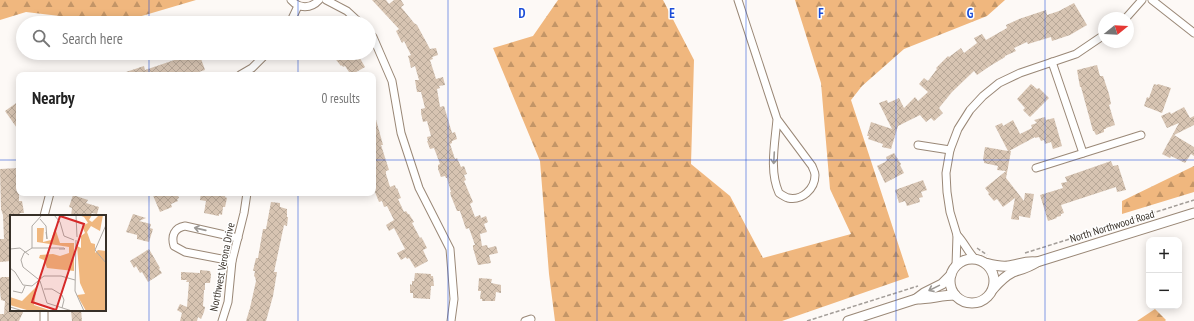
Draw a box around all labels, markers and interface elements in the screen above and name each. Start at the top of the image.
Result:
text: D [519,5,526,22]
text: E [669,5,675,22]
text: F [818,5,824,22]
text: G [967,5,974,22]
north arrow [1098,12,1134,48]
search box [16,16,376,60]
icon: search [30,27,52,49]
text: Search here [62,29,123,48]
text: Nearby [32,87,75,109]
text: 0 results [321,90,360,107]
one-way arrow [771,151,778,164]
street label: North Northwood Road [1068,206,1156,246]
inset map [10,215,106,311]
street label: Northwest Verona Drive [207,221,238,312]
one-way arrow [194,225,207,233]
map controls [1146,237,1182,309]
button: + [1146,237,1182,273]
button: − [1146,273,1182,309]
one-way arrow [929,285,941,292]

